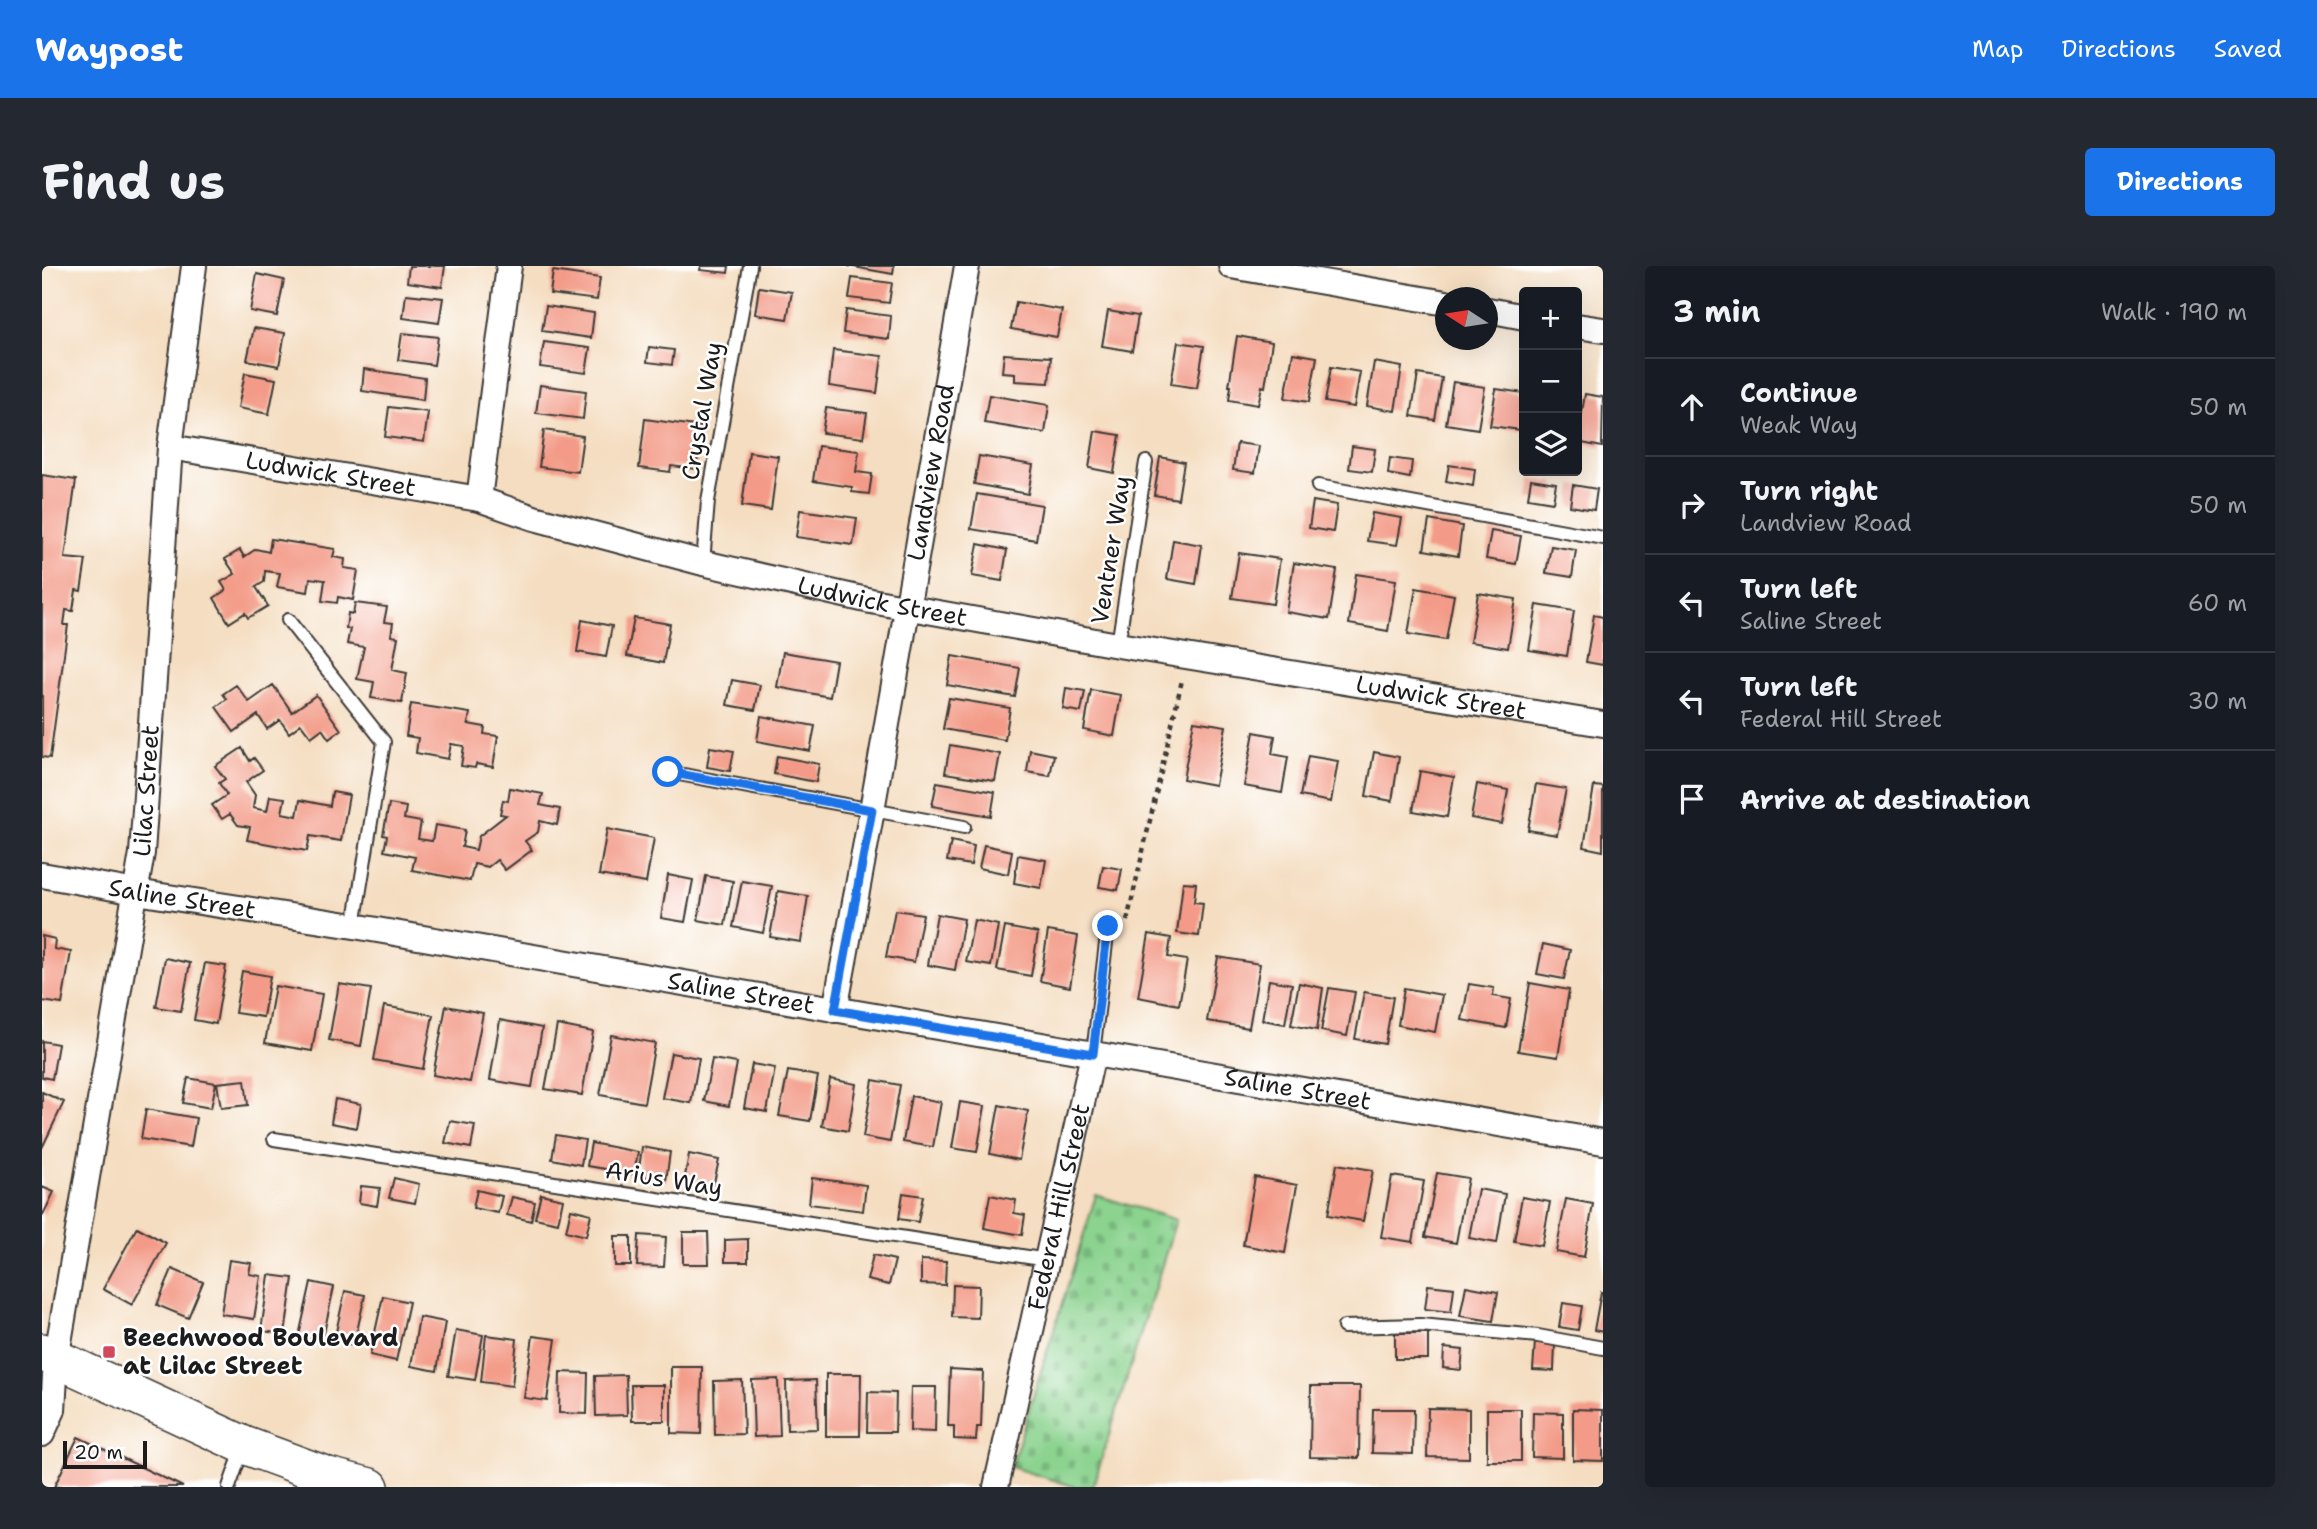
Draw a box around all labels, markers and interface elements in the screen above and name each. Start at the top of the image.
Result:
text: Waypost [35,27,183,72]
text: Map [1972,33,2023,65]
text: Directions [2061,33,2176,65]
text: Saved [2214,33,2282,65]
button: Directions [2085,148,2275,216]
text: Find us [42,149,225,215]
north arrow [1435,287,1498,350]
map controls [1519,287,1582,476]
button: + [1519,287,1582,350]
text: 3 min [1673,291,1760,332]
text: Walk · 190 m [2101,297,2247,327]
street label: Crystal Way [674,339,730,483]
button: − [1519,350,1582,413]
text: Continue [1740,375,1858,410]
street label: Landview Road [900,382,962,563]
icon: ahead [1673,388,1711,426]
text: 50 m [2189,392,2247,422]
text: Weak Way [1740,410,1858,440]
button: layers [1519,413,1582,476]
street label: Ludwick Street [243,444,418,504]
street label: Ventner Way [1083,473,1139,627]
text: Turn right [1740,473,1878,508]
icon: right [1673,486,1711,524]
text: 50 m [2189,490,2247,520]
text: Landview Road [1740,508,1912,538]
street label: Ludwick Street [794,569,970,634]
text: Turn left [1740,571,1857,606]
icon: left [1673,584,1711,622]
text: 60 m [2188,588,2247,618]
text: Saline Street [1740,606,1882,636]
street label: Ludwick Street [1354,668,1529,727]
text: Turn left [1740,669,1857,704]
icon: left [1673,682,1711,720]
text: 30 m [2188,686,2247,716]
text: Federal Hill Street [1740,704,1942,734]
street label: Lilac Street [126,724,167,858]
route start [652,756,683,787]
icon: arrive [1673,780,1711,818]
text: Arrive at destination [1740,782,2030,817]
street label: Saline Street [106,871,258,926]
route end [1092,910,1123,941]
street label: Saline Street [665,965,817,1021]
street label: Saline Street [1222,1061,1374,1118]
street label: Federal Hill Street [1020,1100,1097,1313]
street label: Arius Way [603,1154,725,1204]
place label: Beechwood Boulevard at Lilac Street [123,1322,399,1382]
marker: Beechwood Boulevard at Lilac Street [101,1344,117,1360]
scale bar [63,1438,147,1470]
text: 20 m [74,1440,123,1465]

